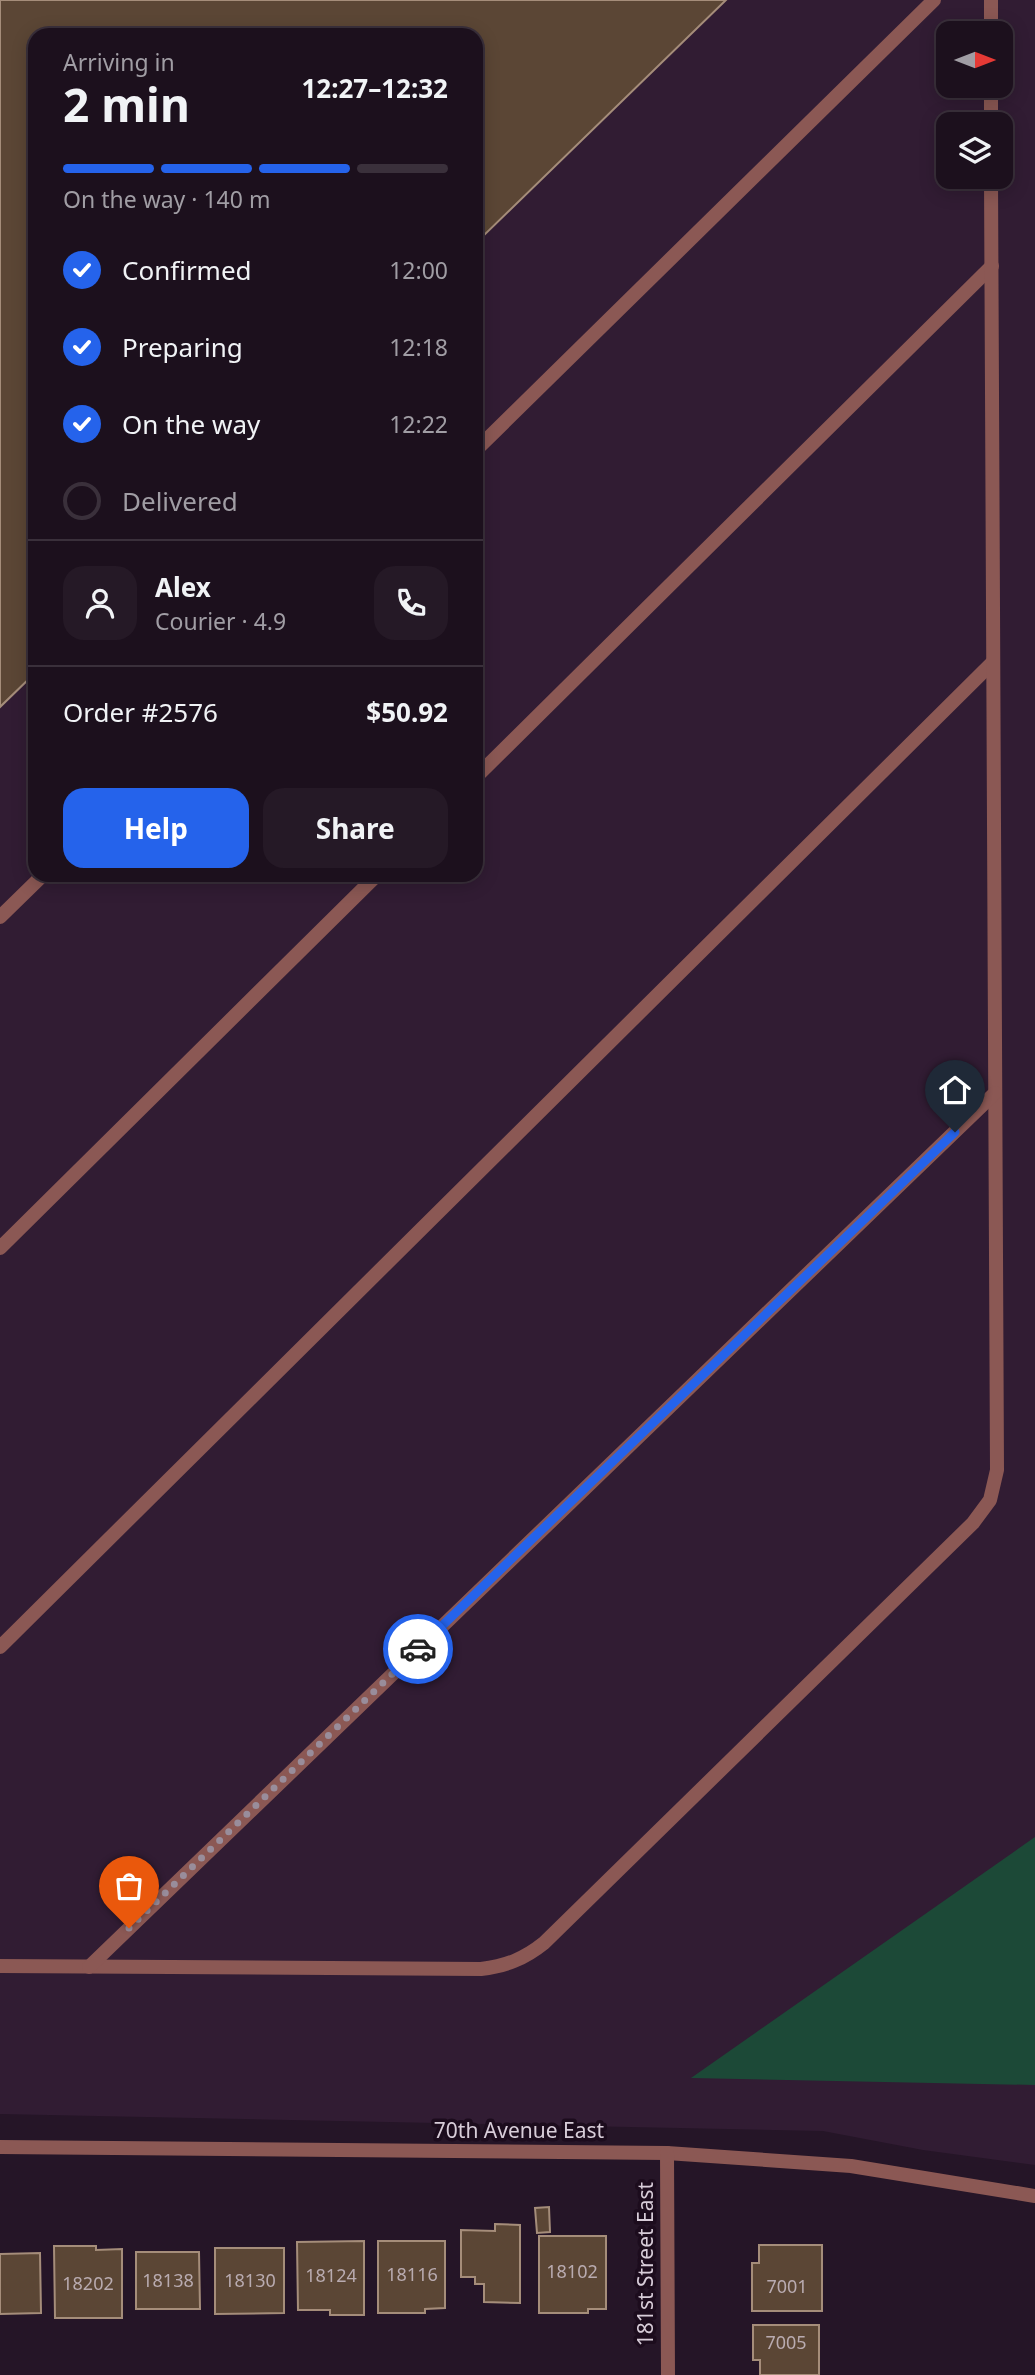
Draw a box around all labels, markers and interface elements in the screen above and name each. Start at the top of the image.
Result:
north arrow [936,21,1013,98]
map controls [936,21,1013,189]
text: Arriving in [63,46,175,78]
text: 12:27–12:32 [301,70,448,106]
text: 2 min [63,73,190,135]
button: layers [936,112,1013,189]
text: On the way · 140 m [63,183,270,215]
icon: check [63,251,101,289]
text: Confirmed [122,252,252,288]
text: 12:00 [389,254,448,286]
icon: check [63,328,101,366]
text: Preparing [122,329,243,365]
text: 12:18 [389,331,448,363]
icon: check [63,405,101,443]
text: On the way [122,406,260,442]
text: 12:22 [389,408,448,440]
text: Delivered [122,483,238,519]
button: person [63,566,137,640]
button: phone [374,566,448,640]
text: Alex [155,569,211,605]
text: Courier · 4.9 [155,605,286,637]
text: Order #2576 [63,694,218,730]
text: $50.92 [366,694,448,730]
button: Help [63,788,249,868]
button: Share [263,788,448,868]
pin [925,1060,985,1132]
icon: home [936,1071,974,1109]
courier [383,1614,453,1684]
icon: car [399,1630,437,1668]
pin [99,1856,159,1928]
icon: bag [110,1867,148,1905]
street label: 70th Avenue East [434,2116,605,2144]
street label: 181st Street East [631,2181,659,2346]
house number: 18102 [546,2259,598,2283]
house number: 18116 [386,2262,438,2286]
house number: 18124 [305,2263,357,2287]
house number: 18138 [142,2268,194,2292]
house number: 18130 [224,2268,276,2292]
house number: 18202 [62,2271,114,2295]
house number: 7001 [766,2274,808,2298]
house number: 7005 [765,2330,807,2354]

